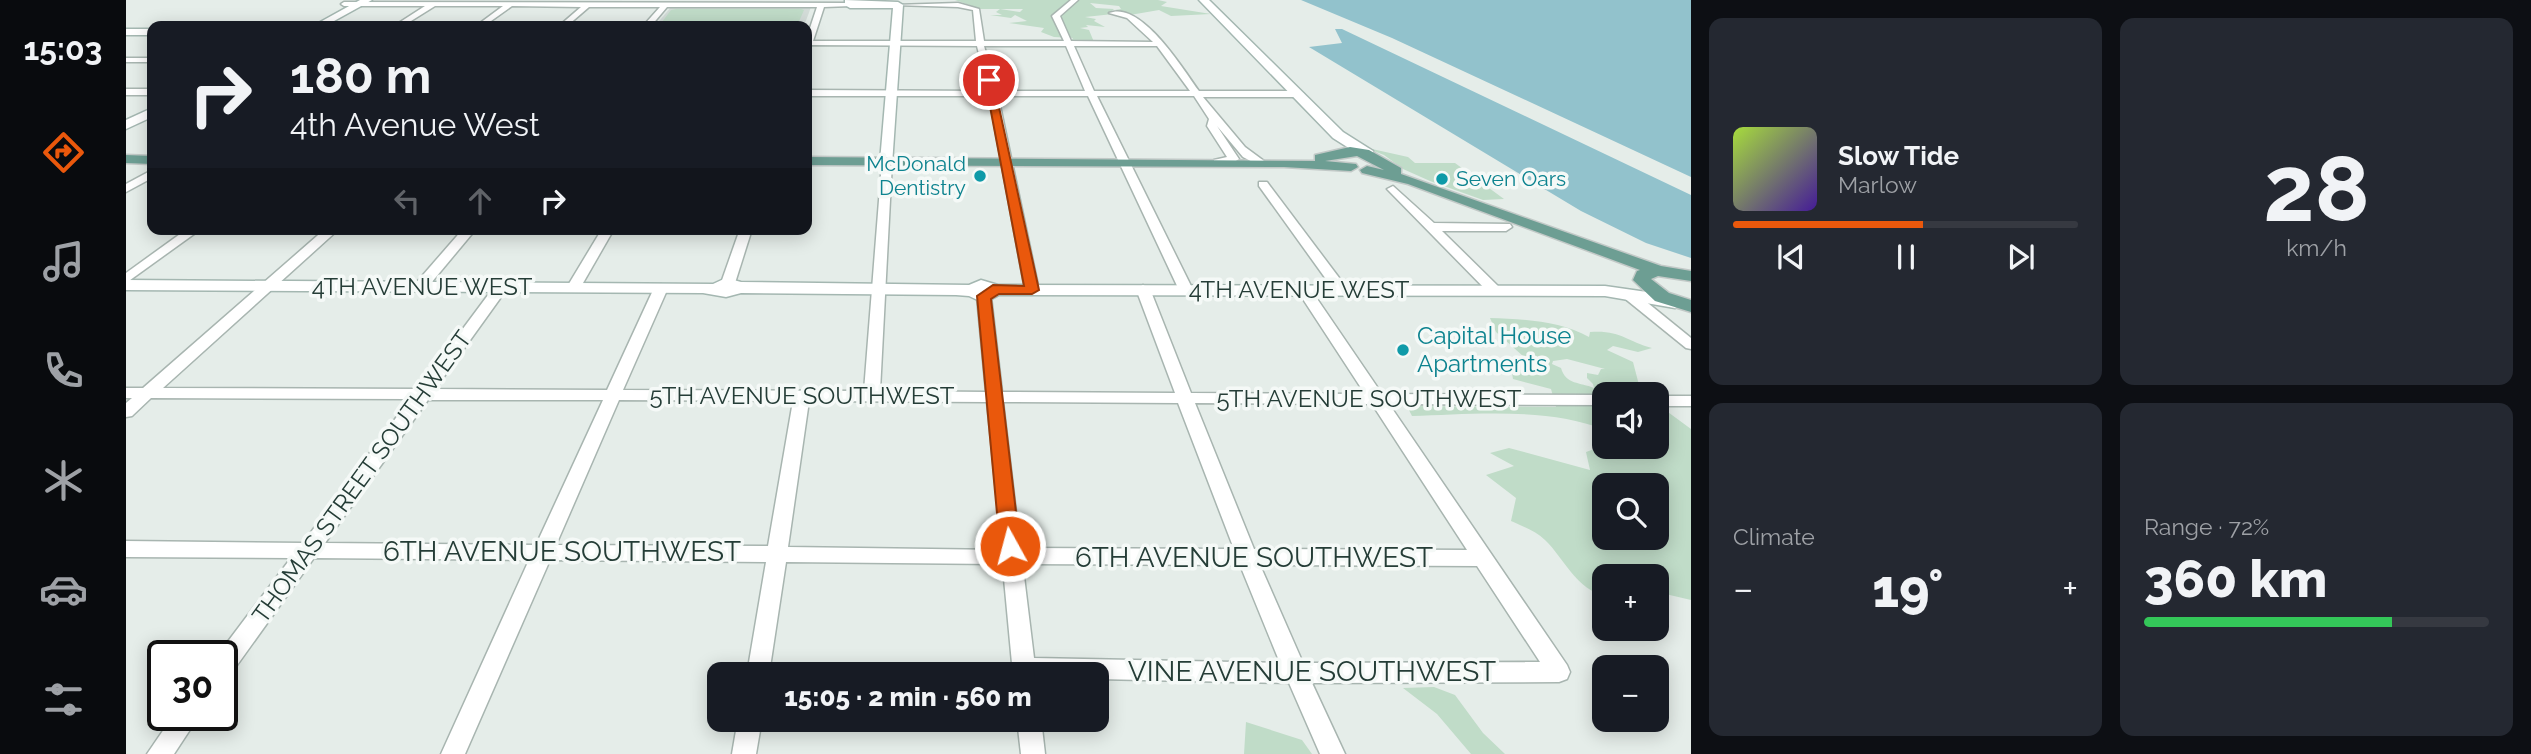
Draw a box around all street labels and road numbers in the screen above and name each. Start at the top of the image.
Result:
street label: 4TH AVENUE WEST [312,272,533,301]
street label: 4TH AVENUE WEST [1189,275,1410,304]
street label: THOMAS STREET SOUTHWEST [246,325,478,628]
street label: 5TH AVENUE SOUTHWEST [649,381,955,410]
street label: 5TH AVENUE SOUTHWEST [1216,384,1522,413]
street label: 6TH AVENUE SOUTHWEST [383,535,741,568]
street label: 6TH AVENUE SOUTHWEST [1075,541,1433,574]
street label: VINE AVENUE SOUTHWEST [1128,655,1496,688]

